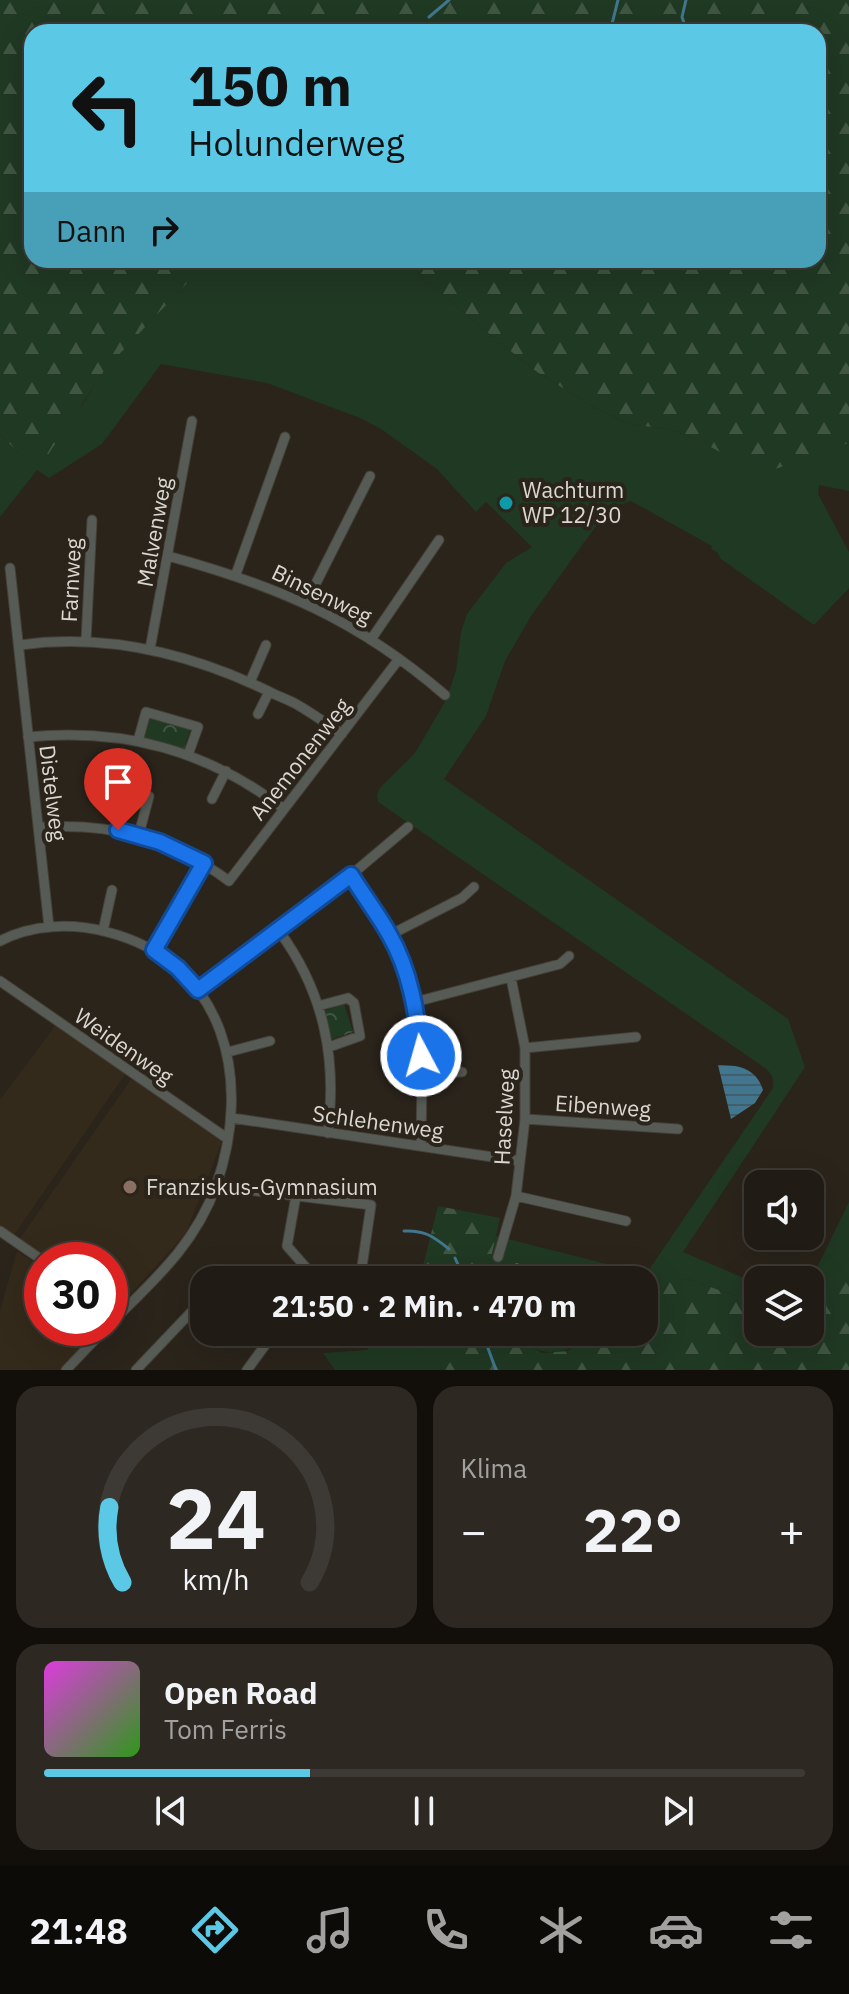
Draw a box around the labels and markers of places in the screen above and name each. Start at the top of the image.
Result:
place label: Wachturm WP 12/30 [522,475,624,529]
marker: Wachturm WP 12/30 [497,494,515,512]
pin [84,748,152,830]
place label: Franziskus-Gymnasium [146,1172,378,1201]
marker: Franziskus-Gymnasium [121,1178,139,1196]

